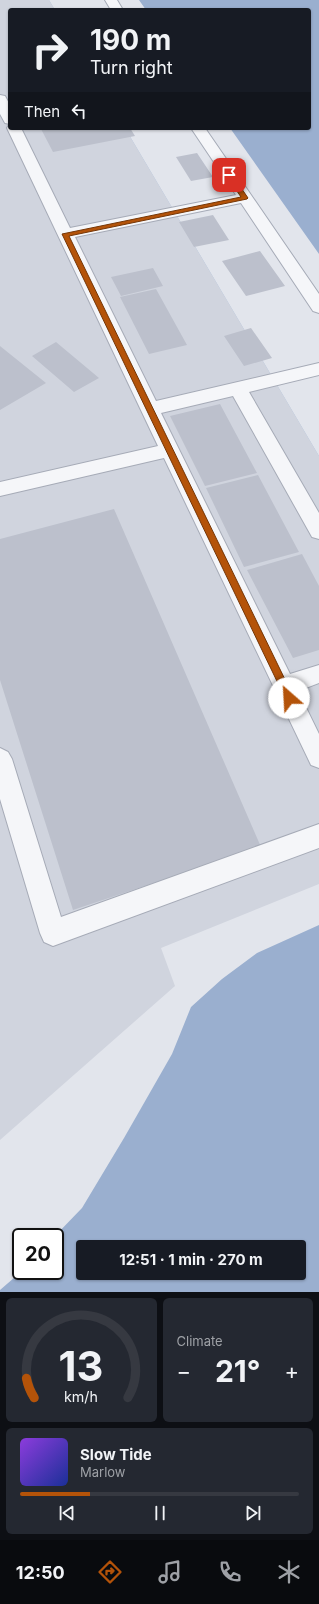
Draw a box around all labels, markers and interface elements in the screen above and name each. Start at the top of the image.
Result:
text: 190 m [90,23,171,57]
icon: right [24,24,76,76]
text: Turn right [90,57,173,78]
icon: left [68,100,90,122]
text: Then [24,102,60,121]
pin [212,158,246,192]
icon: arrive [218,164,240,186]
position arrow [268,677,310,719]
speed limit sign: 20 [12,1228,64,1280]
text: 12:51 · 1 min · 270 m [119,1250,263,1269]
text: Climate [177,1333,223,1349]
text: 13 [59,1341,104,1391]
text: 21° [215,1353,261,1389]
text: − [177,1358,191,1384]
text: + [284,1358,299,1384]
text: km/h [64,1388,98,1405]
text: Slow Tide [80,1445,152,1464]
text: Marlow [80,1464,126,1480]
icon: previous [56,1502,78,1524]
icon: pause [149,1502,171,1524]
icon: next [242,1502,264,1524]
icon: directions [96,1558,124,1586]
icon: music [156,1558,184,1586]
icon: phone [216,1558,244,1586]
icon: climate [275,1558,303,1586]
text: 12:50 [16,1562,65,1583]

